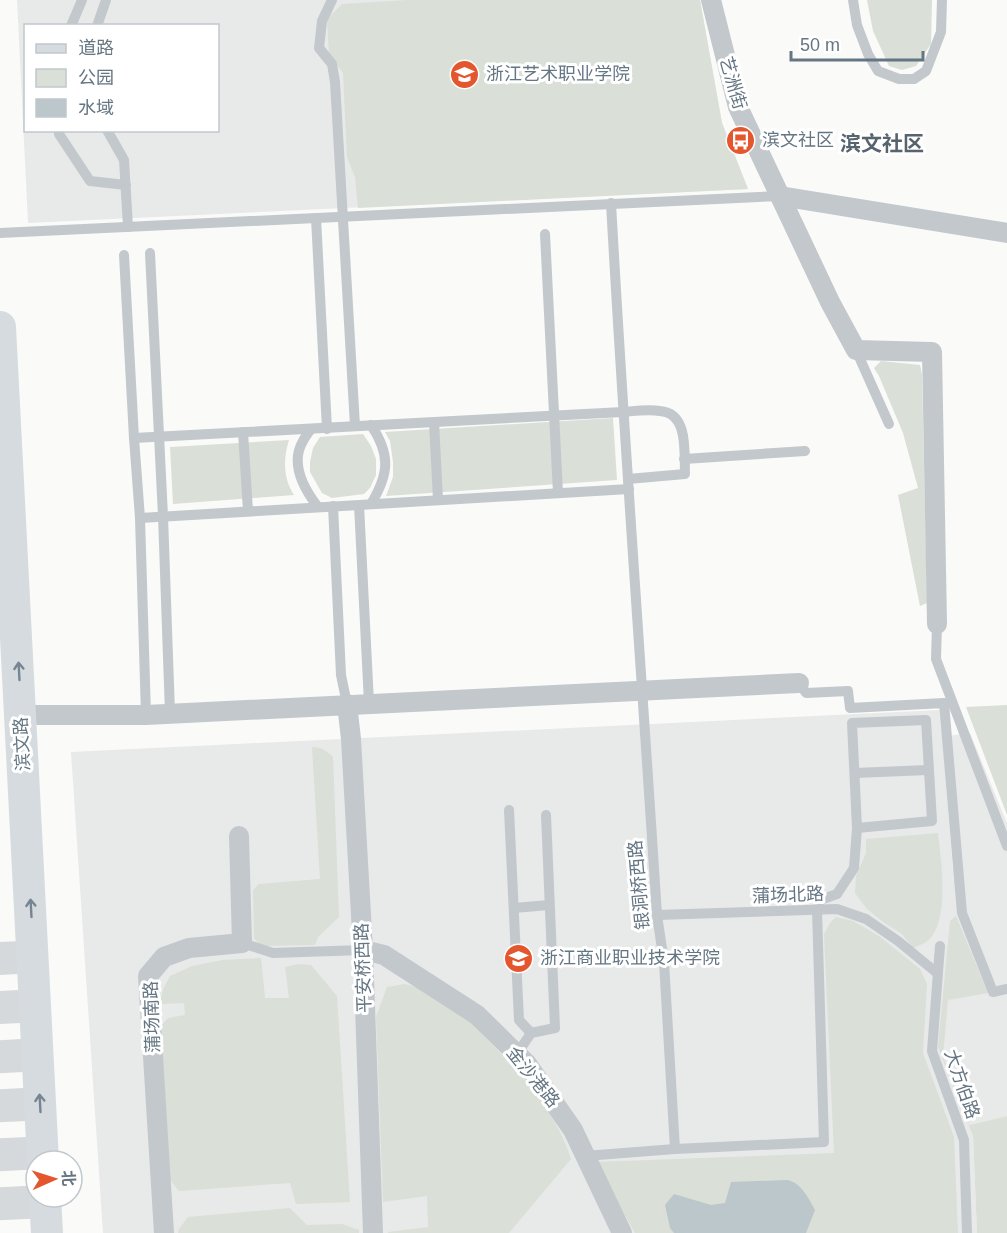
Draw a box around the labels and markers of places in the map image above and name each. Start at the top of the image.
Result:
school or university icon: 浙江艺术职业学院 [449,58,481,90]
place label: 浙江艺术职业学院 [486,64,630,84]
bus stop icon: 滨文社区 [725,124,757,156]
place label: 滨文社区 [762,130,834,150]
school or university icon: 浙江商业职业技术学院 [503,942,535,974]
place label: 浙江商业职业技术学院 [540,948,720,968]

